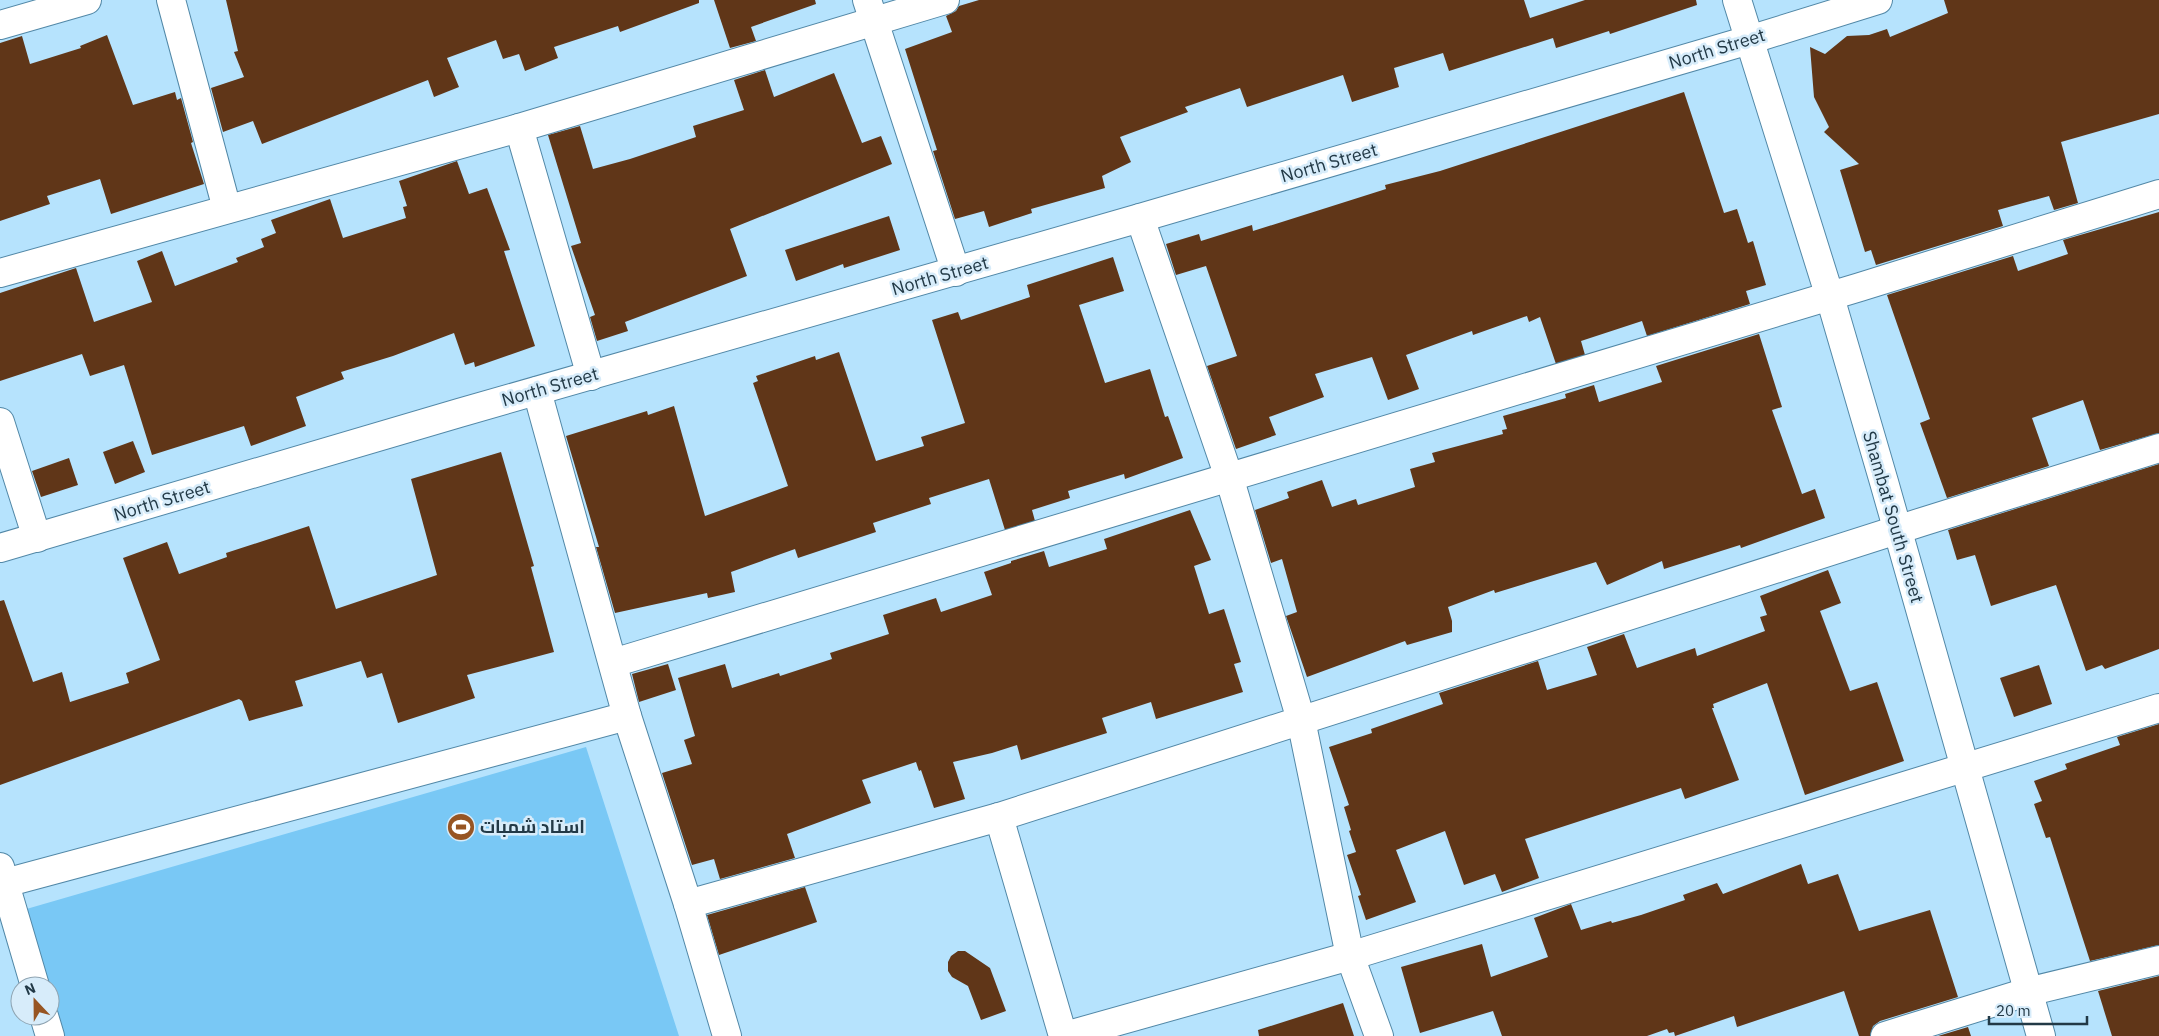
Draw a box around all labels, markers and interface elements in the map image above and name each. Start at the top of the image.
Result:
street label: North Street [1666,23,1768,74]
street label: North Street [1278,138,1380,187]
street label: North Street [889,251,991,300]
street label: North Street [499,362,601,411]
street label: Shambat South Street [1858,428,1929,605]
street label: North Street [111,475,213,526]
sports icon: استاد شمبات [446,812,476,842]
place label: استاد شمبات [480,815,585,838]
north arrow [10,976,60,1026]
text: N [22,979,38,999]
scale bar [1989,994,2086,1026]
text: 20 m [1996,1001,2031,1020]

